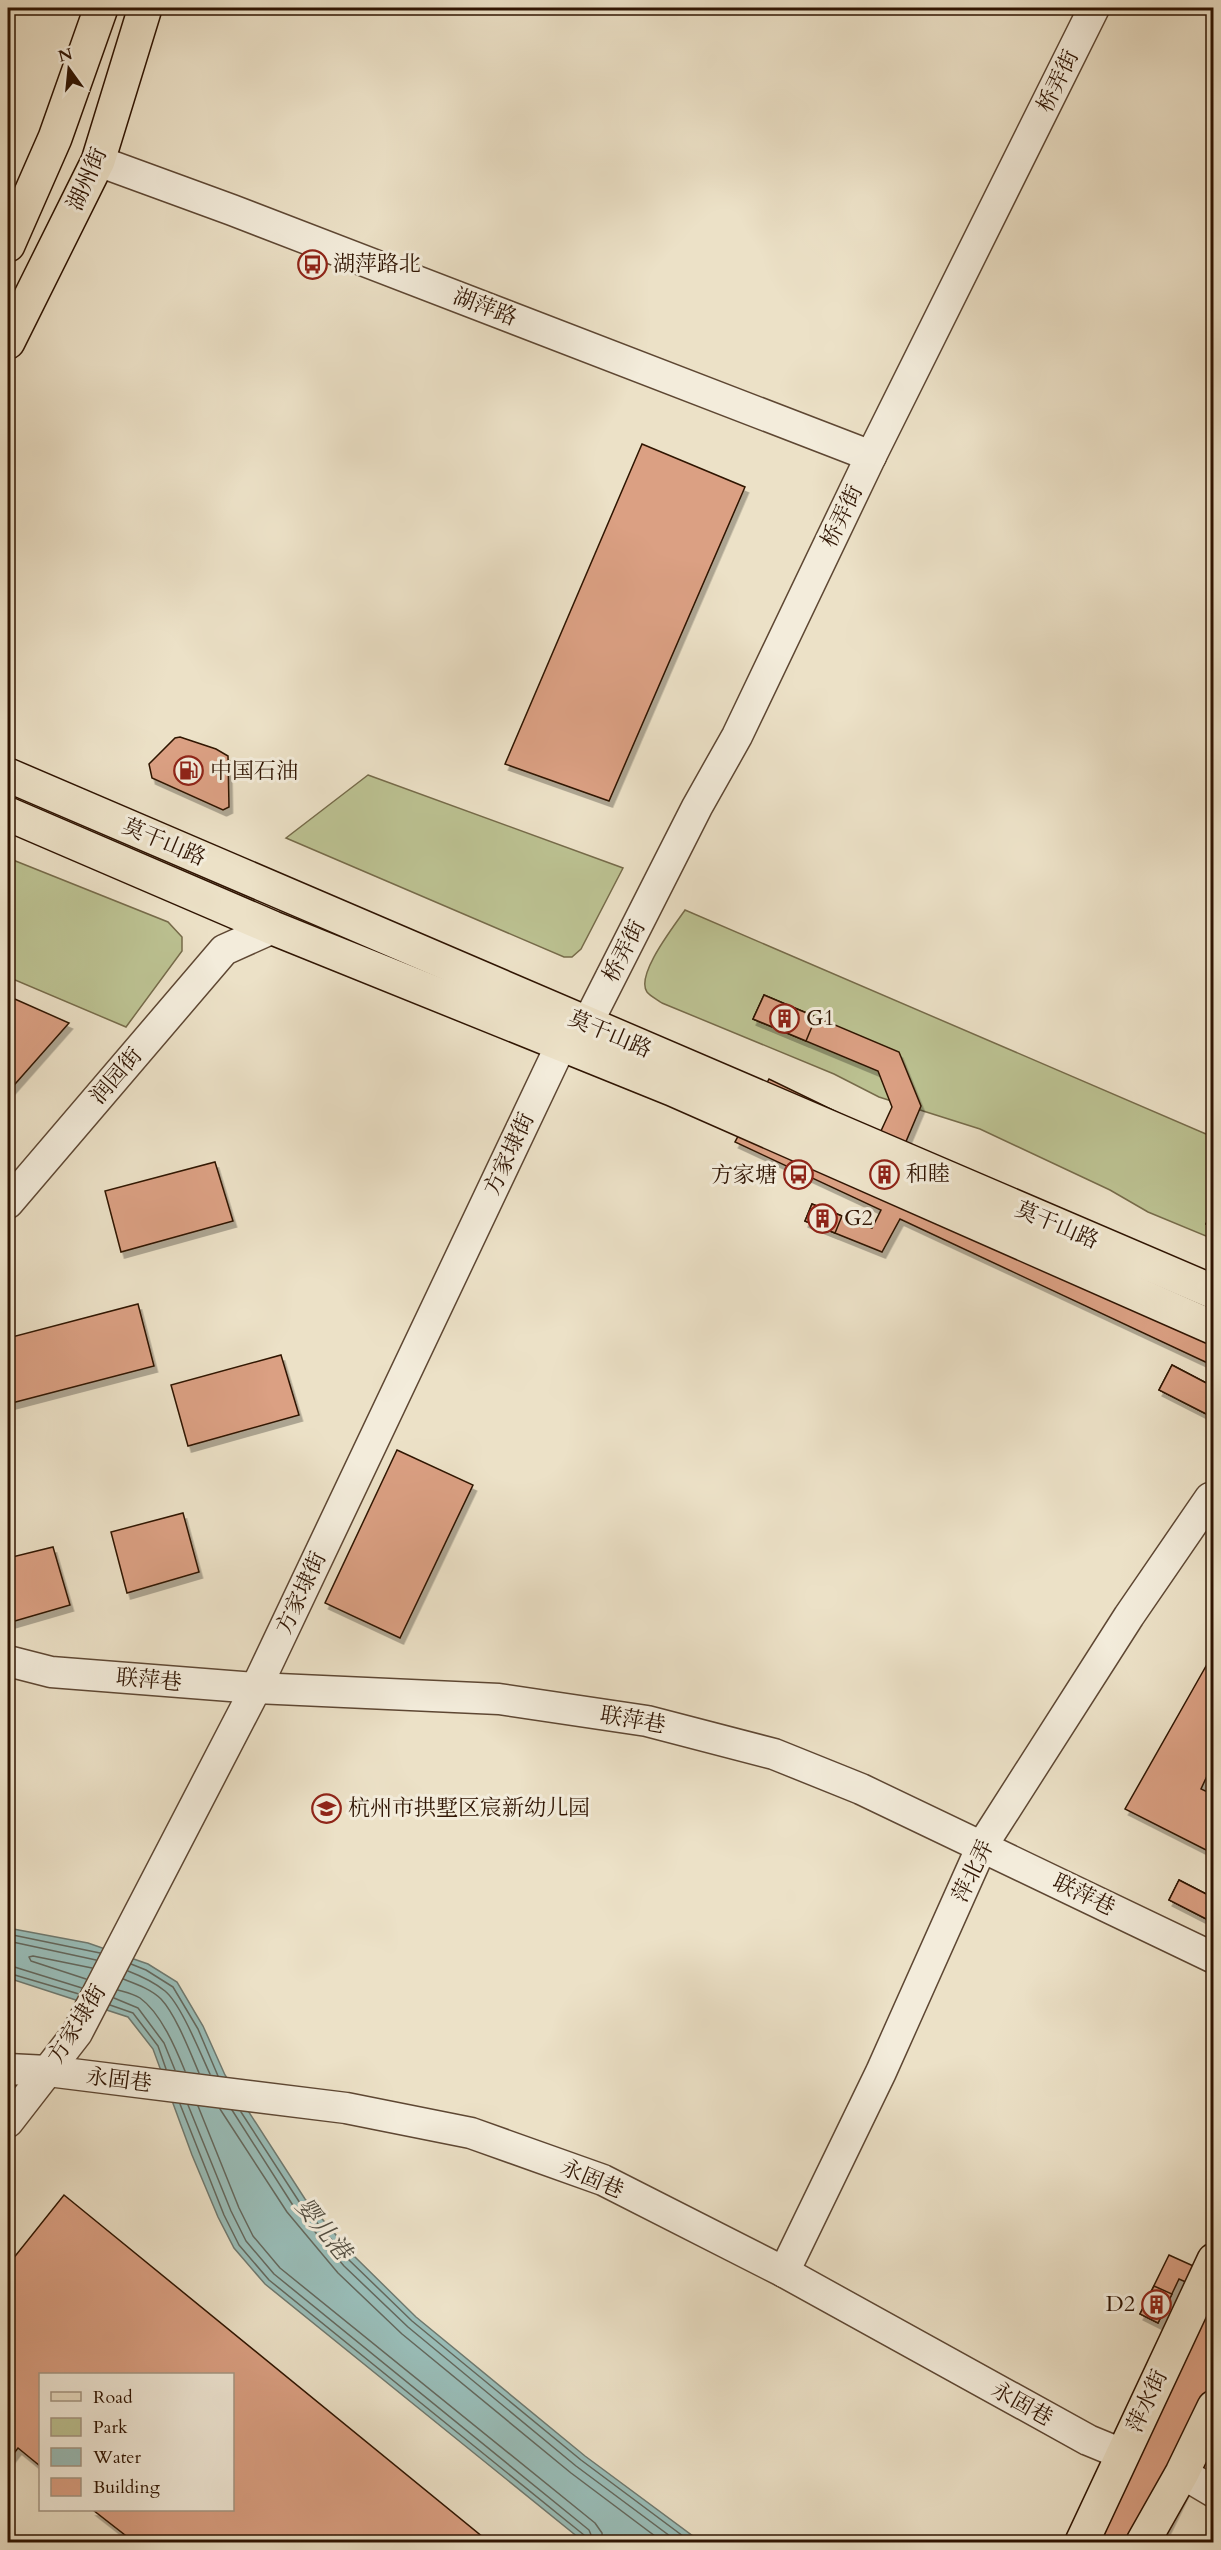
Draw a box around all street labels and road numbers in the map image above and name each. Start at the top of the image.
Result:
street label: 桥弄街 [1030,45,1086,117]
street label: 湖州街 [60,143,114,215]
street label: 湖萍路 [449,281,521,333]
street label: 桥弄街 [814,480,870,552]
street label: 莫干山路 [118,811,210,873]
street label: 桥弄街 [596,915,652,987]
street label: 莫干山路 [564,1003,656,1065]
street label: 润园街 [83,1041,149,1111]
street label: 方家埭街 [477,1108,541,1200]
street label: 莫干山路 [1011,1194,1103,1256]
street label: 方家埭街 [269,1547,333,1639]
street label: 联萍巷 [115,1662,183,1698]
street label: 联萍巷 [598,1699,668,1741]
street label: 萍北弄 [945,1835,1001,1907]
street label: 联萍巷 [1048,1867,1120,1923]
street label: 方家埭街 [41,1979,113,2069]
street label: 永固巷 [84,2061,154,2099]
street label: 永固巷 [556,2152,628,2206]
street label: 萍水街 [1119,2365,1175,2437]
street label: 永固巷 [986,2375,1058,2433]

